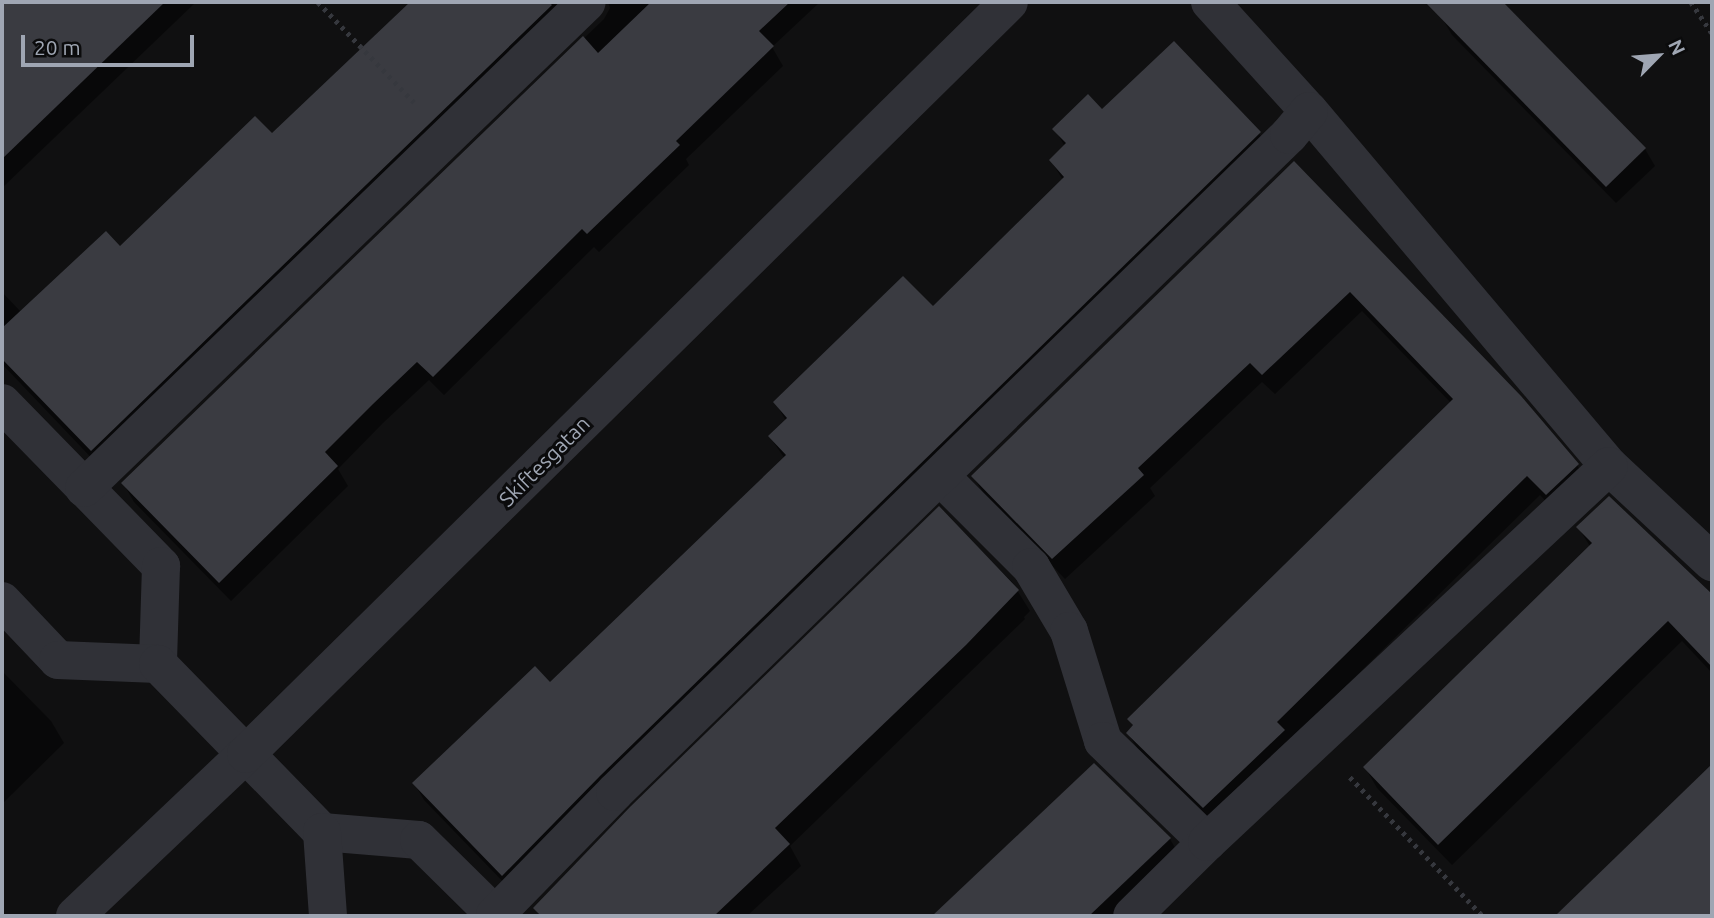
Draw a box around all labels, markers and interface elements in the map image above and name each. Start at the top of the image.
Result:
scale bar [24,21,198,65]
north arrow [1623,21,1693,91]
text: 20 m [34,35,81,59]
text: N [1664,36,1690,58]
street label: Skiftesgatan [494,411,594,511]

